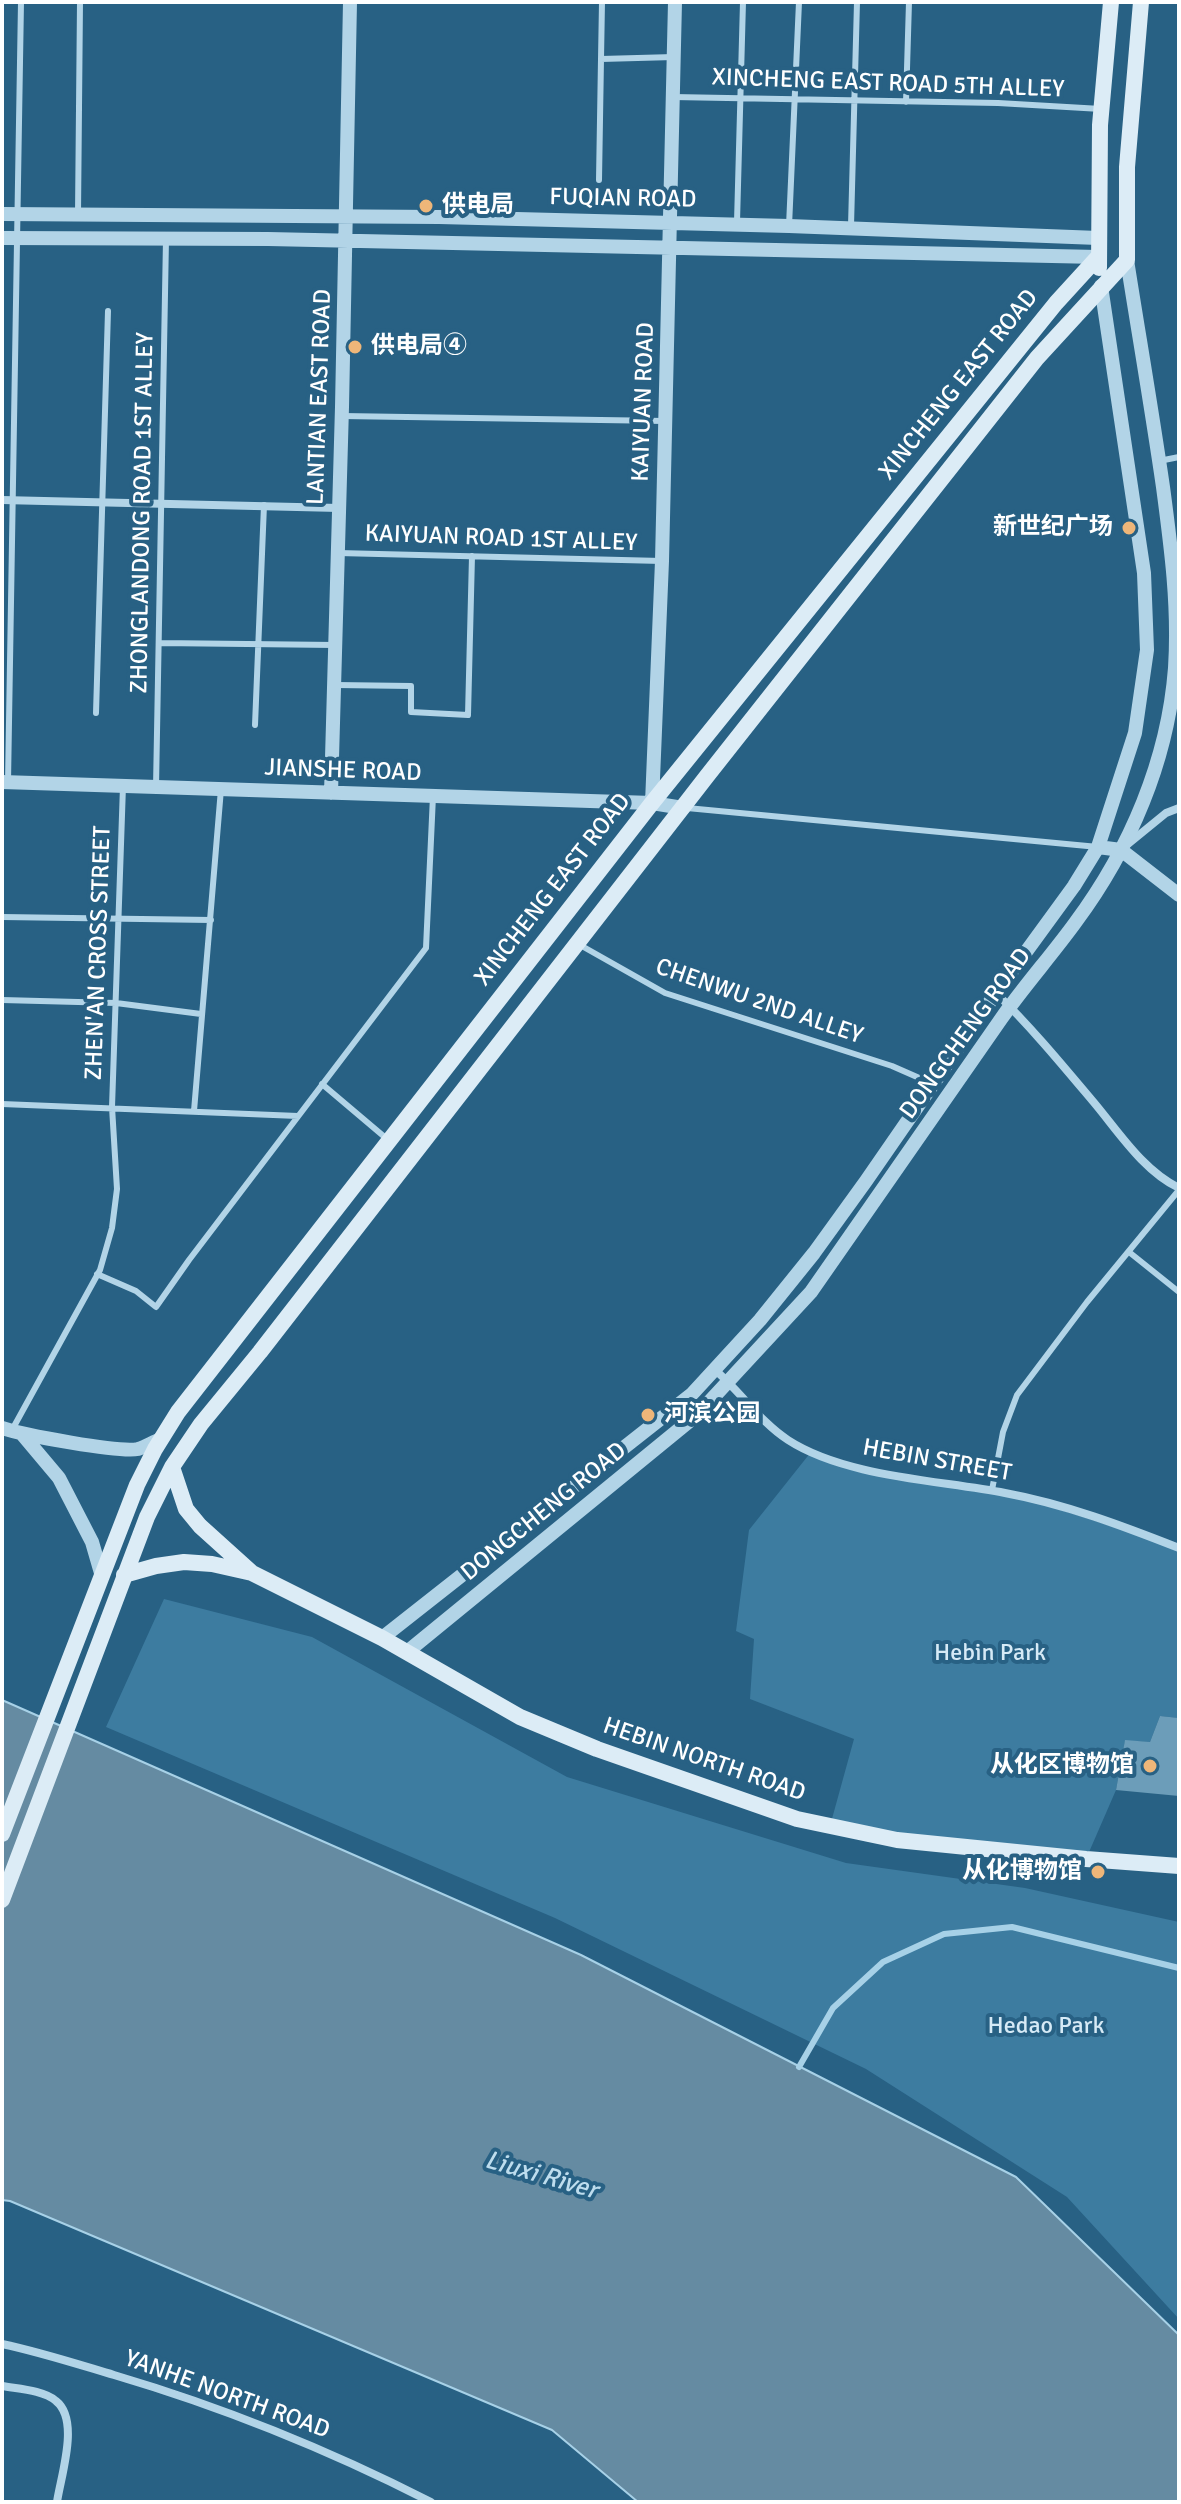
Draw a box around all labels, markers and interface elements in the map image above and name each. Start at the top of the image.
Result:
street label: XINCHENG EAST ROAD 5TH ALLEY [711,63,1065,105]
street label: FUQIAN ROAD [549,183,697,215]
place label: 供电局 [442,192,514,220]
marker: 供电局 [417,197,435,215]
street label: XINCHENG EAST ROAD [873,284,1045,486]
street label: LANTIAN EAST ROAD [302,288,338,506]
street label: KAIYUAN ROAD [627,322,661,482]
street label: ZHONGLANDONG ROAD 1ST ALLEY [125,332,161,694]
place label: 供电局④ [371,333,467,361]
marker: 供电局④ [346,338,364,356]
place label: 新世纪广场 [993,514,1113,542]
marker: 新世纪广场 [1120,519,1138,537]
street label: KAIYUAN ROAD 1ST ALLEY [364,520,638,558]
street label: JIANSHE ROAD [264,754,422,788]
street label: XINCHENG EAST ROAD [469,788,637,992]
street label: ZHEN'AN CROSS STREET [80,825,118,1081]
street label: DONGCHENG ROAD [894,943,1038,1125]
street label: CHENWU 2ND ALLEY [652,953,866,1051]
place label: 河滨公园 [664,1401,760,1429]
marker: 河滨公园 [639,1406,657,1424]
street label: HEBIN STREET [860,1434,1014,1488]
street label: DONGCHENG ROAD [456,1437,632,1587]
park label: Hebin Park [934,1640,1046,1668]
street label: HEBIN NORTH ROAD [599,1712,809,1808]
place label: 从化区博物馆 [990,1752,1134,1780]
marker: 从化区博物馆 [1141,1757,1159,1775]
place label: 从化博物馆 [962,1858,1082,1886]
marker: 从化博物馆 [1089,1863,1107,1881]
park label: Hedao Park [988,2013,1104,2041]
water label: Liuxi River [481,2145,601,2207]
street label: YANHE NORTH ROAD [121,2345,333,2445]

